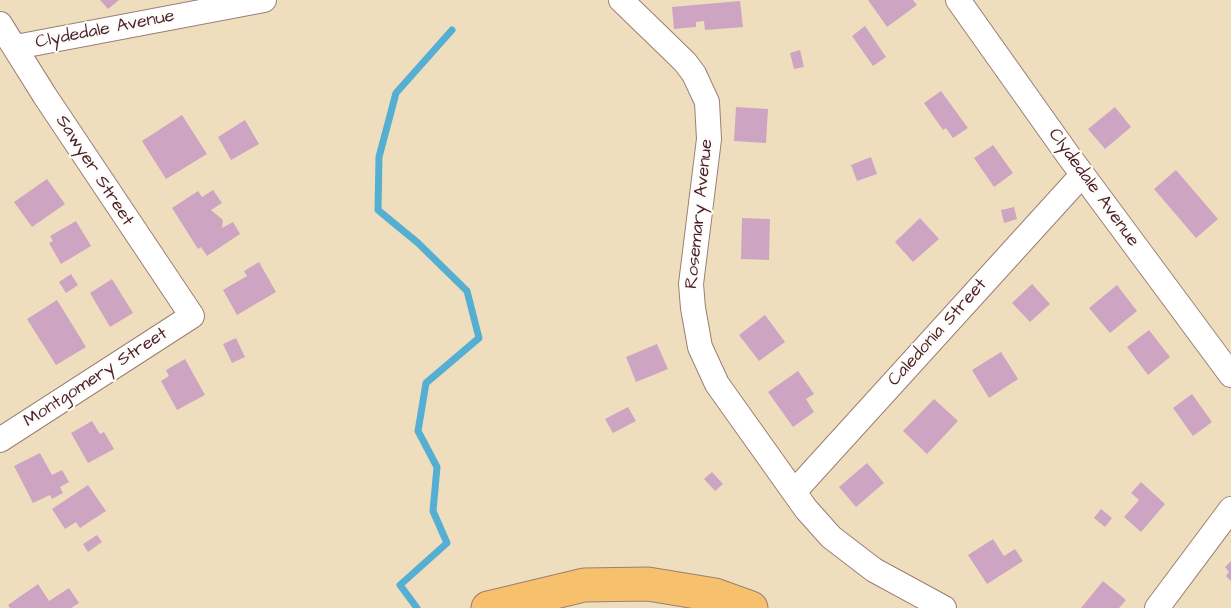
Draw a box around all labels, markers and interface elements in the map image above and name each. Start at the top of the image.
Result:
street label: Clydedale Avenue [34,6,176,54]
street label: Sawyer Street [50,112,138,230]
street label: Clydedale Avenue [1043,125,1143,251]
street label: Rosemary Avenue [681,138,719,290]
street label: Caledonia Street [884,275,992,391]
street label: Montgomery Street [20,323,172,433]

